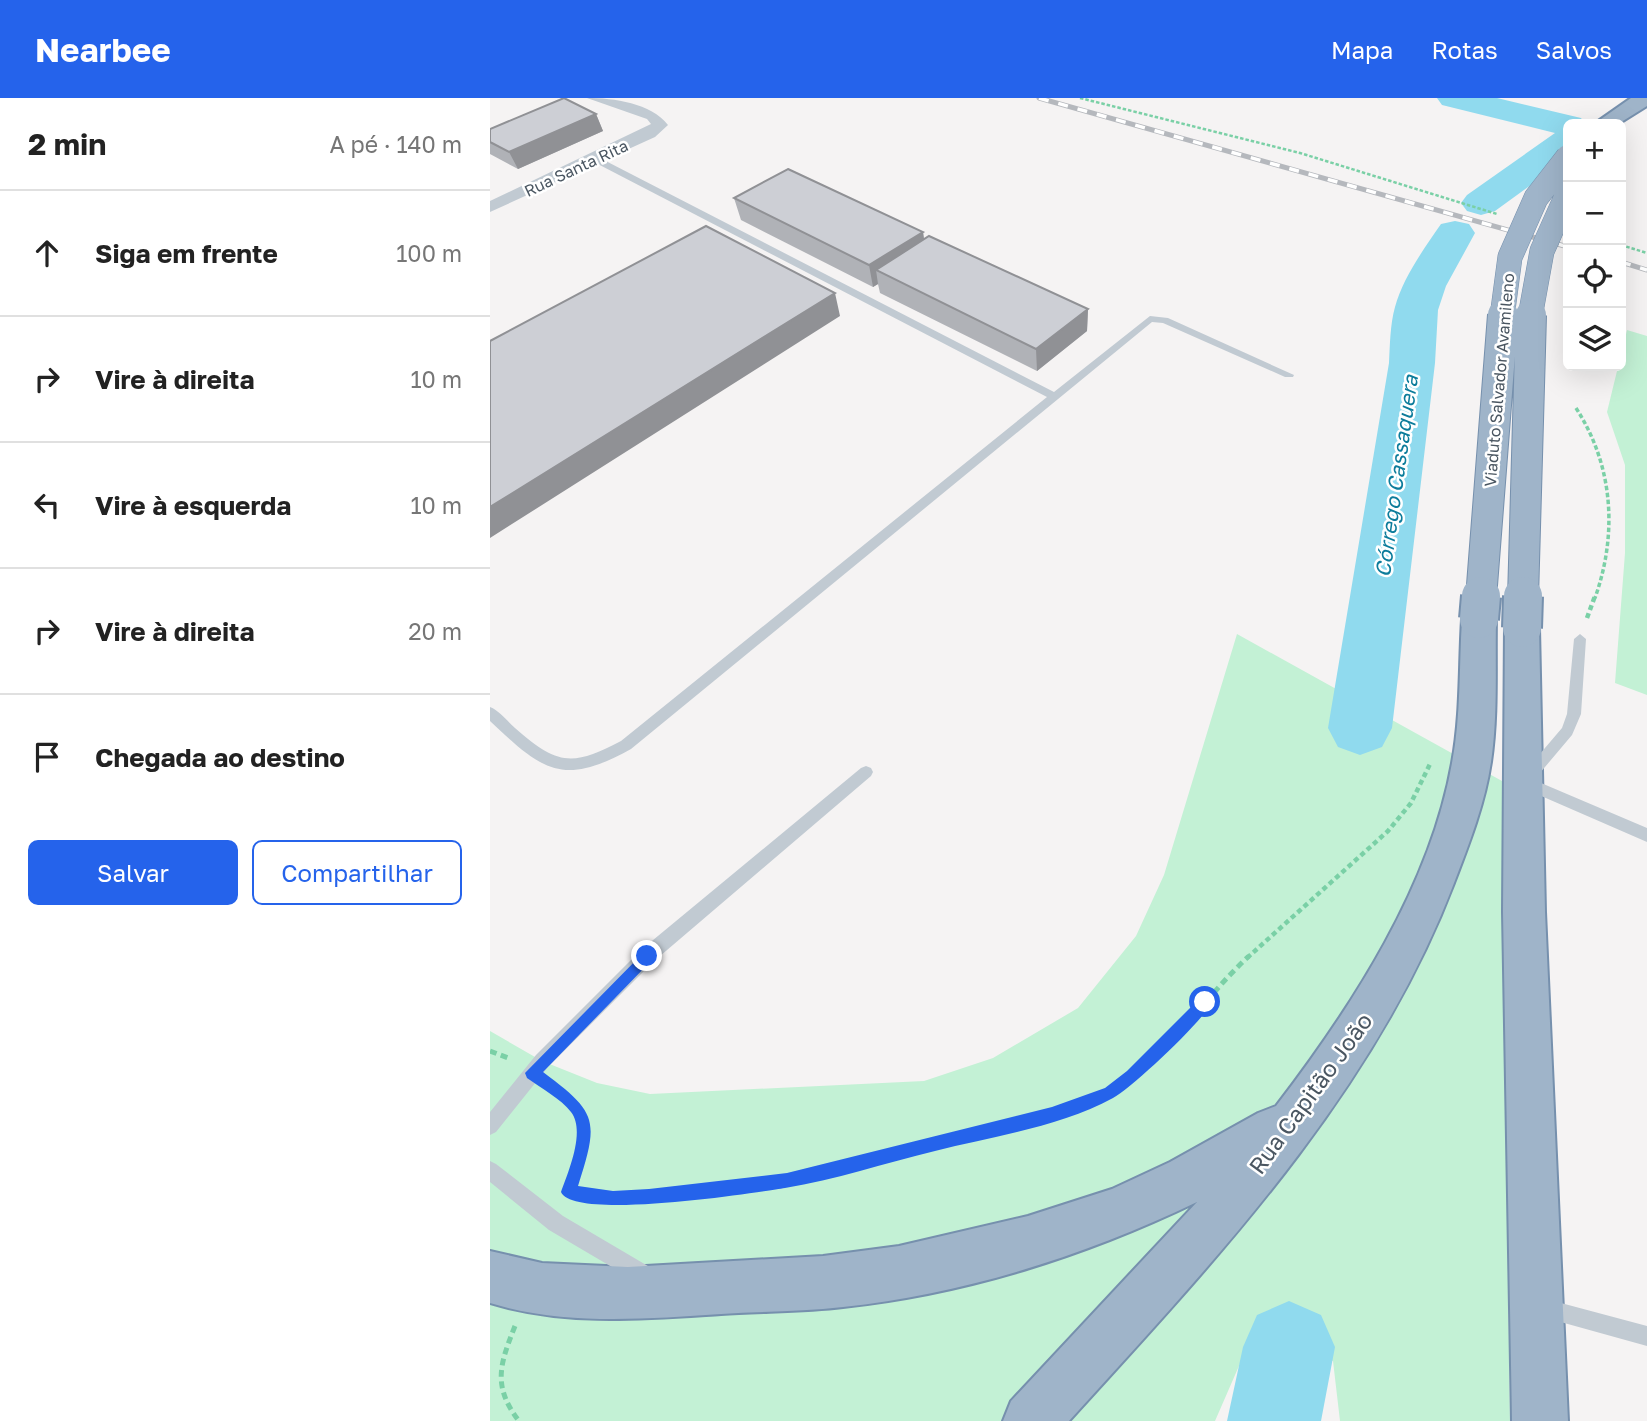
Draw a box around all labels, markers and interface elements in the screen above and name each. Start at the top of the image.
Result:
text: Nearbee [35,30,171,69]
text: Mapa [1331,35,1393,64]
text: Rotas [1431,35,1498,64]
text: Salvos [1536,35,1612,64]
map controls [1563,119,1626,371]
button: + [1563,119,1626,182]
text: 2 min [28,126,106,162]
text: A pé · 140 m [329,130,462,158]
street label: Rua Santa Rita [521,135,631,201]
button: − [1563,182,1626,245]
icon: ahead [28,234,66,272]
text: Siga em frente [95,238,278,269]
text: 100 m [396,239,462,267]
button: locate [1563,245,1626,308]
street label: Viaduto Salvador Avamileno [1480,272,1518,488]
button: layers [1563,308,1626,371]
icon: right [28,360,66,398]
text: Vire à direita [95,364,255,395]
text: 10 m [410,365,462,393]
water label: Córrego Cassaquera [1369,372,1423,579]
icon: left [28,486,66,524]
text: Vire à esquerda [95,490,291,521]
text: 10 m [410,491,462,519]
icon: right [28,612,66,650]
text: Vire à direita [95,616,255,647]
text: 20 m [408,617,462,645]
icon: arrive [28,738,66,776]
text: Chegada ao destino [95,742,345,773]
button: Salvar [28,840,238,905]
button: Compartilhar [252,840,462,905]
route end [631,940,662,971]
route start [1189,986,1220,1017]
street label: Rua Capitão João [1242,1007,1378,1179]

